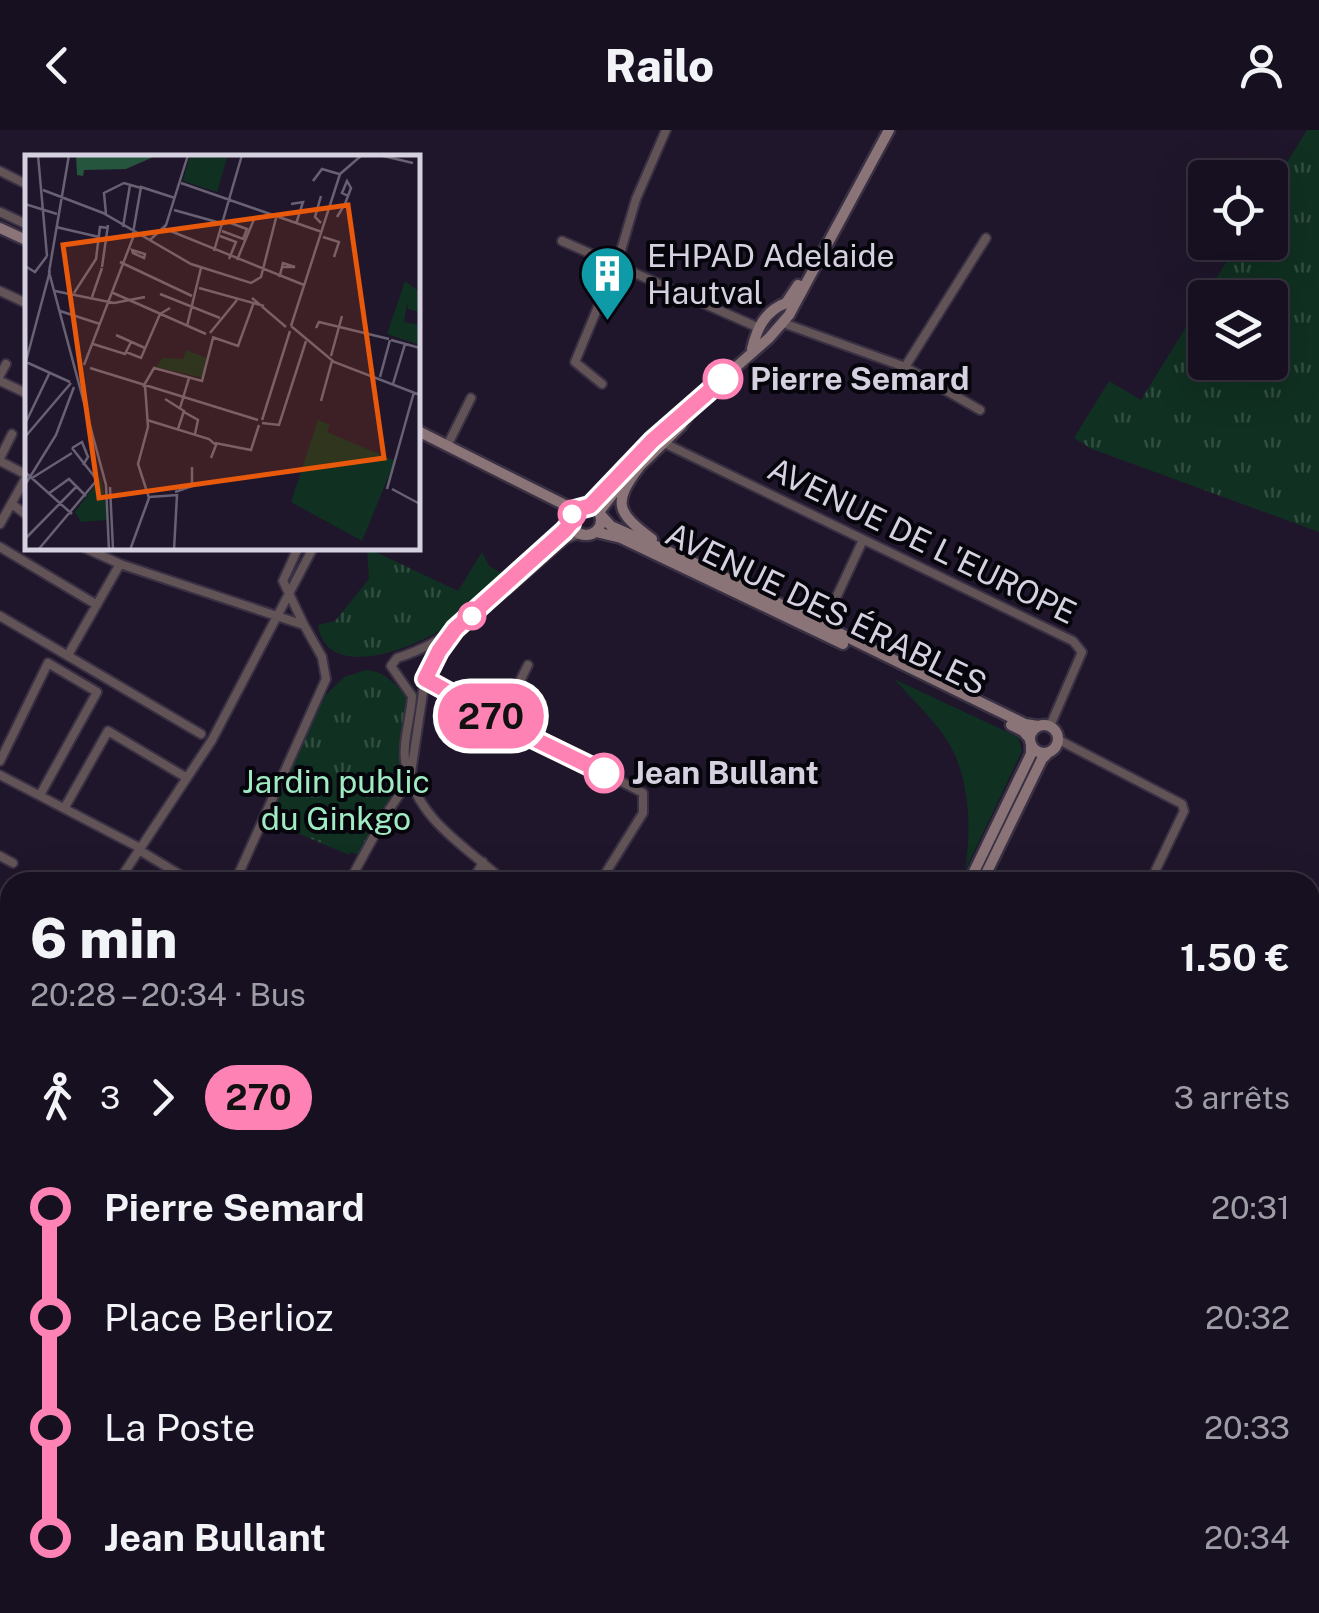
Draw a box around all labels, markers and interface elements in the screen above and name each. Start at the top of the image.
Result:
icon: back [30,38,85,93]
icon: person [1234,38,1289,93]
text: Railo [605,39,714,92]
inset map [25,155,420,550]
map controls [1188,160,1288,380]
button: locate [1188,160,1288,260]
place label: EHPAD Adelaide Hautval [647,237,895,311]
building icon: EHPAD Adelaide Hautval [578,244,638,323]
button: layers [1188,280,1288,380]
marker: Pierre Semard [704,360,742,398]
place label: Pierre Semard [750,360,969,397]
street label: AVENUE DE L'EUROPE [762,450,1082,631]
unlabelled marker [559,501,585,527]
street label: AVENUE DES ÉRABLES [660,515,993,702]
unlabelled marker [459,603,485,629]
line badge: 270 [434,684,548,748]
text: 270 [458,696,524,737]
marker: Jean Bullant [585,754,623,792]
place label: Jean Bullant [632,754,819,791]
park label: Jardin public du Ginkgo [242,763,430,837]
text: 6 min [30,906,178,970]
text: 1.50 € [1180,935,1290,980]
text: 20:28 – 20:34 · Bus [30,976,306,1013]
icon: walk [30,1070,85,1125]
icon: forward [135,1070,190,1125]
text: 270 [225,1077,292,1118]
text: 3 [100,1079,120,1116]
text: 3 arrêts [1174,1079,1290,1116]
text: Pierre Semard [104,1185,365,1230]
text: 20:31 [1211,1189,1290,1226]
text: Place Berlioz [104,1295,334,1340]
text: 20:32 [1205,1299,1290,1336]
text: La Poste [104,1405,255,1450]
text: 20:33 [1204,1409,1290,1446]
text: Jean Bullant [104,1515,326,1560]
text: 20:34 [1204,1519,1290,1556]

